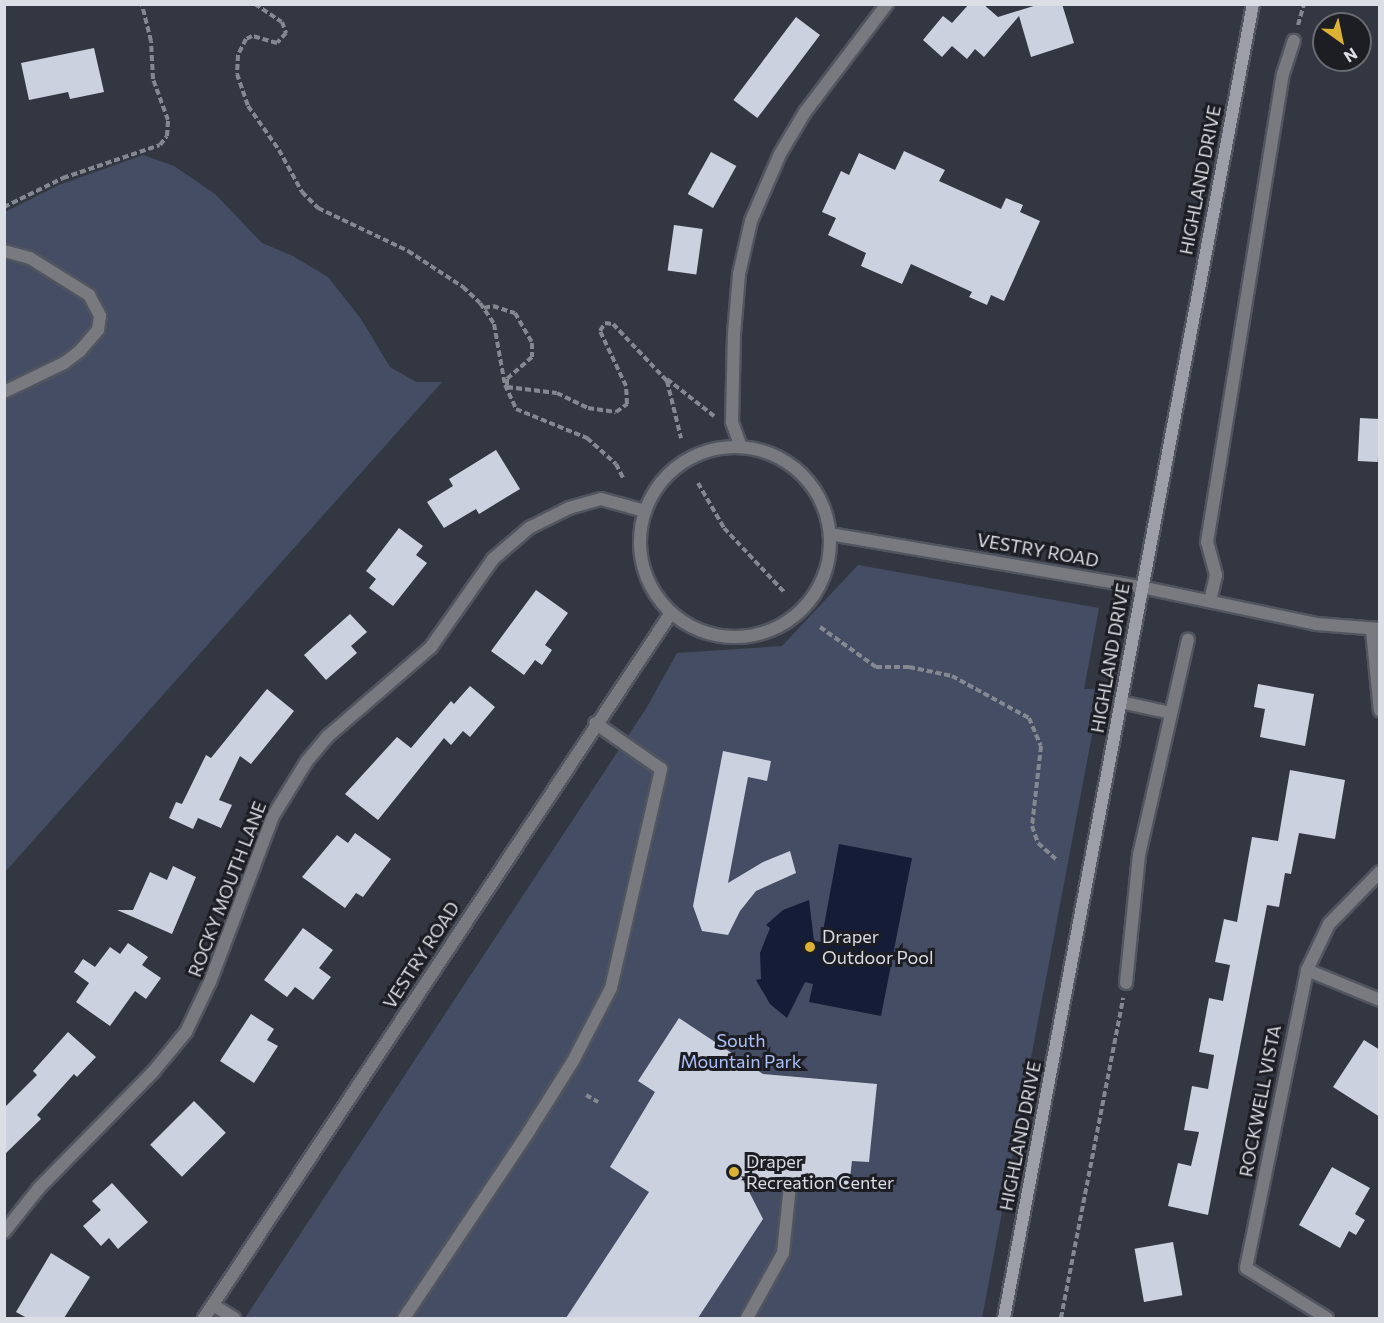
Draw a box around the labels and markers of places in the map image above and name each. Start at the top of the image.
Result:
place label: Draper Outdoor Pool [822,926,934,968]
marker: Draper Outdoor Pool [803,940,817,954]
place label: Draper Recreation Center [746,1151,894,1194]
marker: Draper Recreation Center [727,1165,741,1179]

